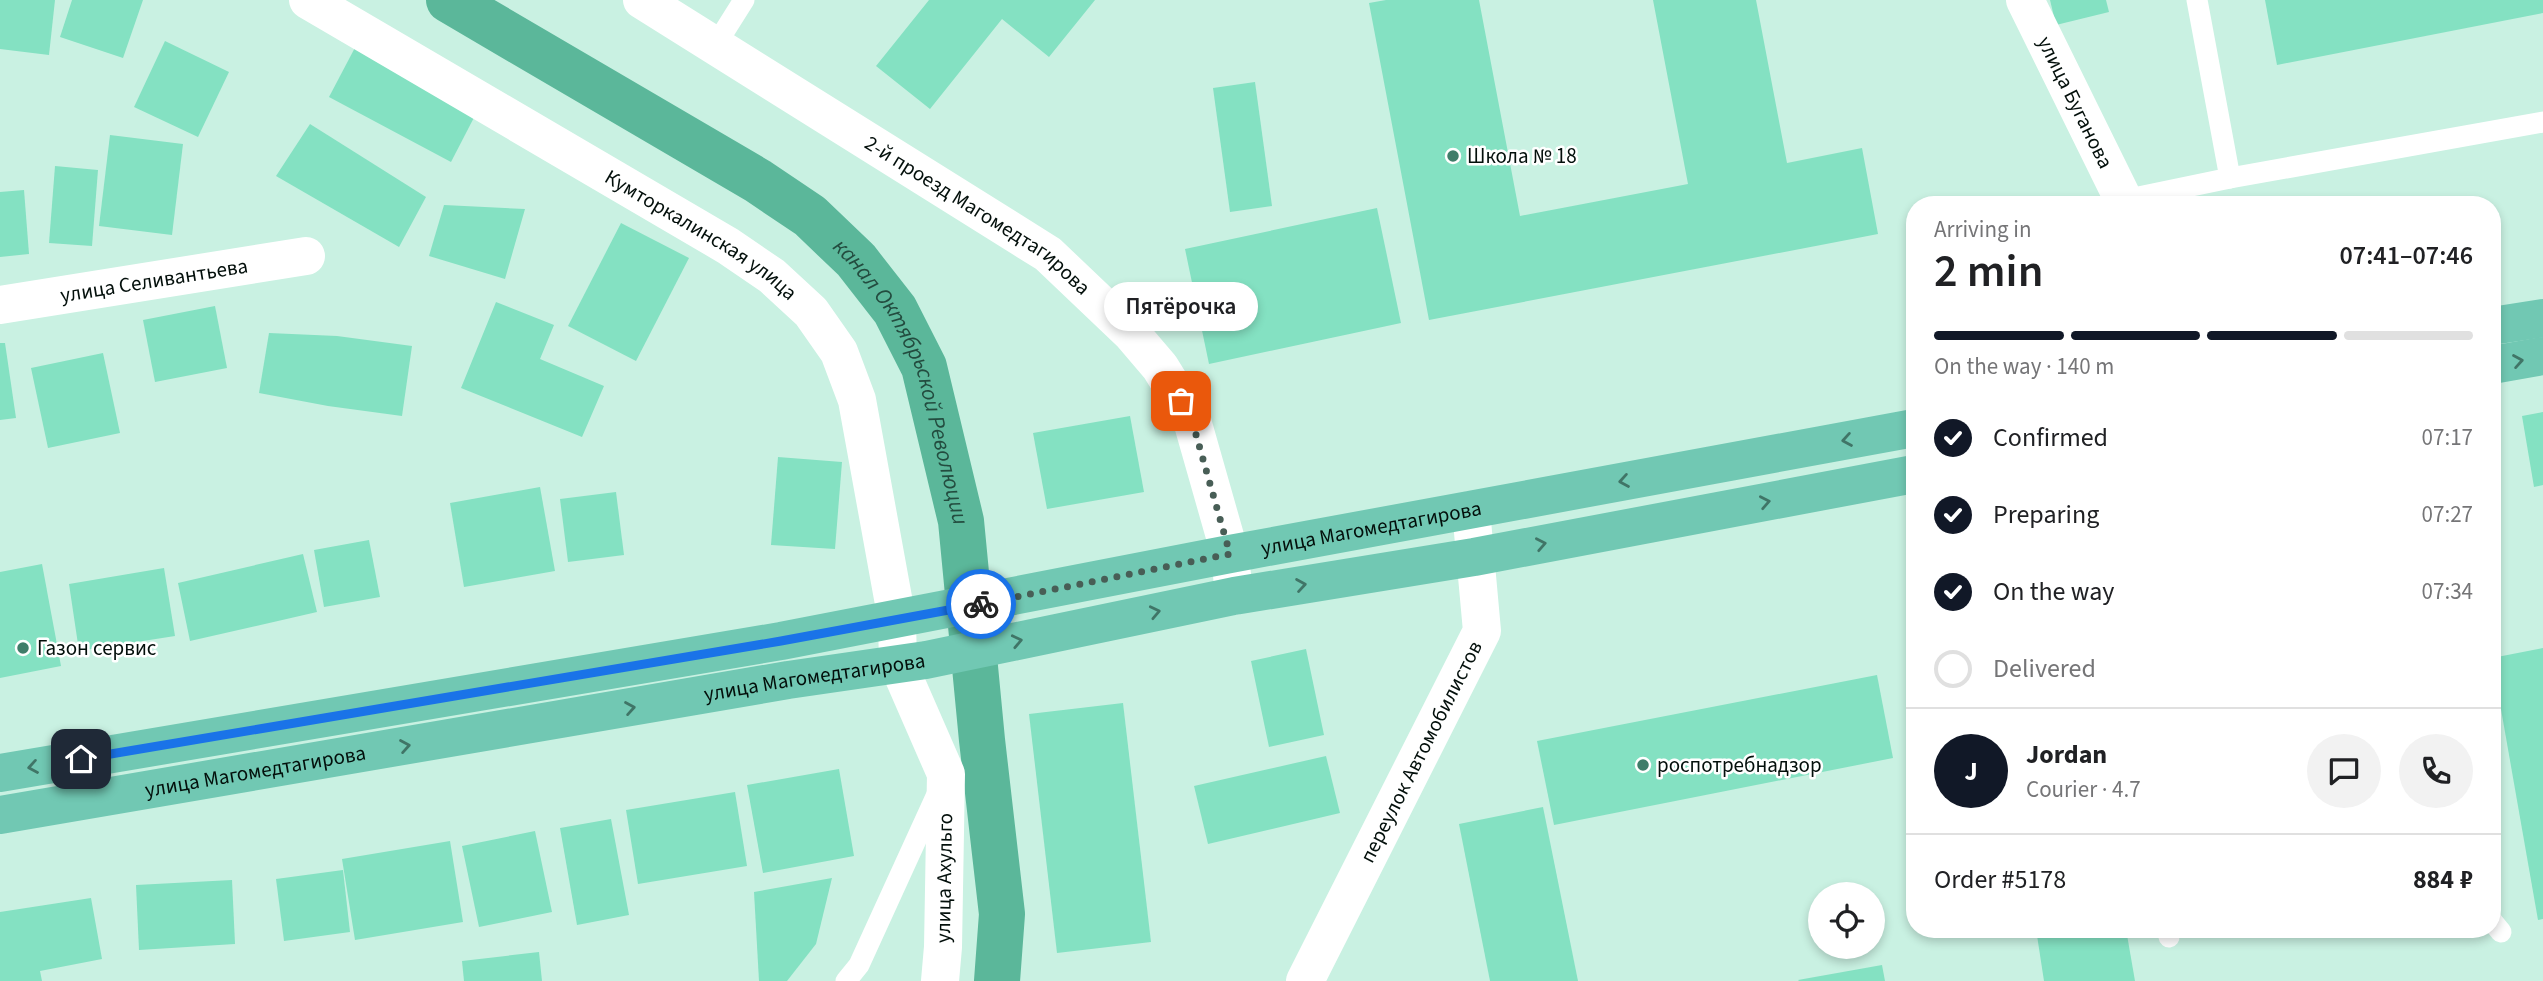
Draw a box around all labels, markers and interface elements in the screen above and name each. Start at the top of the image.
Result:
street label: улица Буганова [2030,31,2121,173]
street label: 2-й проезд Магомедтагирова [859,128,1097,302]
place label: Школа № 18 [1467,141,1577,171]
marker: Школа № 18 [1445,148,1461,164]
street label: Кумторкалинская улица [599,162,804,307]
text: Arriving in [1934,213,2032,246]
water label: канал Октябрьской Революции [826,231,977,528]
text: 07:41–07:46 [2340,237,2473,274]
text: 2 min [1934,239,2043,304]
street label: улица Селивантьева [58,251,250,310]
callout: Пятёрочка [1104,282,1258,331]
text: Пятёрочка [1126,290,1236,323]
text: On the way · 140 m [1934,350,2114,383]
one-way arrow [2512,354,2523,369]
pin [1151,371,1211,431]
icon: bag [1162,382,1200,420]
icon: check [1934,419,1972,457]
text: Confirmed [1993,419,2108,456]
text: 07:17 [2422,421,2473,454]
one-way arrow [1841,432,1853,447]
one-way arrow [1618,473,1630,488]
street label: улица Магомедтагирова [1259,493,1484,563]
one-way arrow [1759,495,1771,510]
icon: check [1934,496,1972,534]
text: Preparing [1993,496,2099,533]
text: 07:27 [2422,498,2473,531]
one-way arrow [1535,538,1547,553]
courier [946,569,1016,639]
icon: check [1934,573,1972,611]
text: On the way [1993,573,2114,610]
text: 07:34 [2422,575,2473,608]
one-way arrow [1295,578,1307,593]
icon: bike [962,585,1000,623]
one-way arrow [1149,606,1161,621]
place label: Газон сервис [37,633,157,663]
one-way arrow [1011,635,1023,650]
street label: переулок Автомобилистов [1352,635,1490,868]
marker: Газон сервис [15,640,31,656]
street label: улица Магомедтагирова [701,645,927,709]
text: Delivered [1993,650,2096,687]
one-way arrow [624,701,635,716]
pin [51,729,111,789]
button: chat [2307,734,2381,808]
button: phone [2399,734,2473,808]
text: Jordan [2026,736,2107,773]
street label: улица Магомедтагирова [143,738,368,805]
one-way arrow [399,739,411,754]
icon: home [62,740,100,778]
place label: роспотребнадзор [1657,750,1822,780]
text: J [1964,753,1978,790]
marker: роспотребнадзор [1635,757,1651,773]
one-way arrow [27,759,39,774]
text: Courier · 4.7 [2026,773,2141,806]
street label: улица Ахульго [928,813,960,943]
text: Order #5178 [1934,861,2066,898]
text: 884 ₽ [2413,861,2473,898]
map controls [1808,882,1885,959]
button: locate [1808,882,1885,959]

